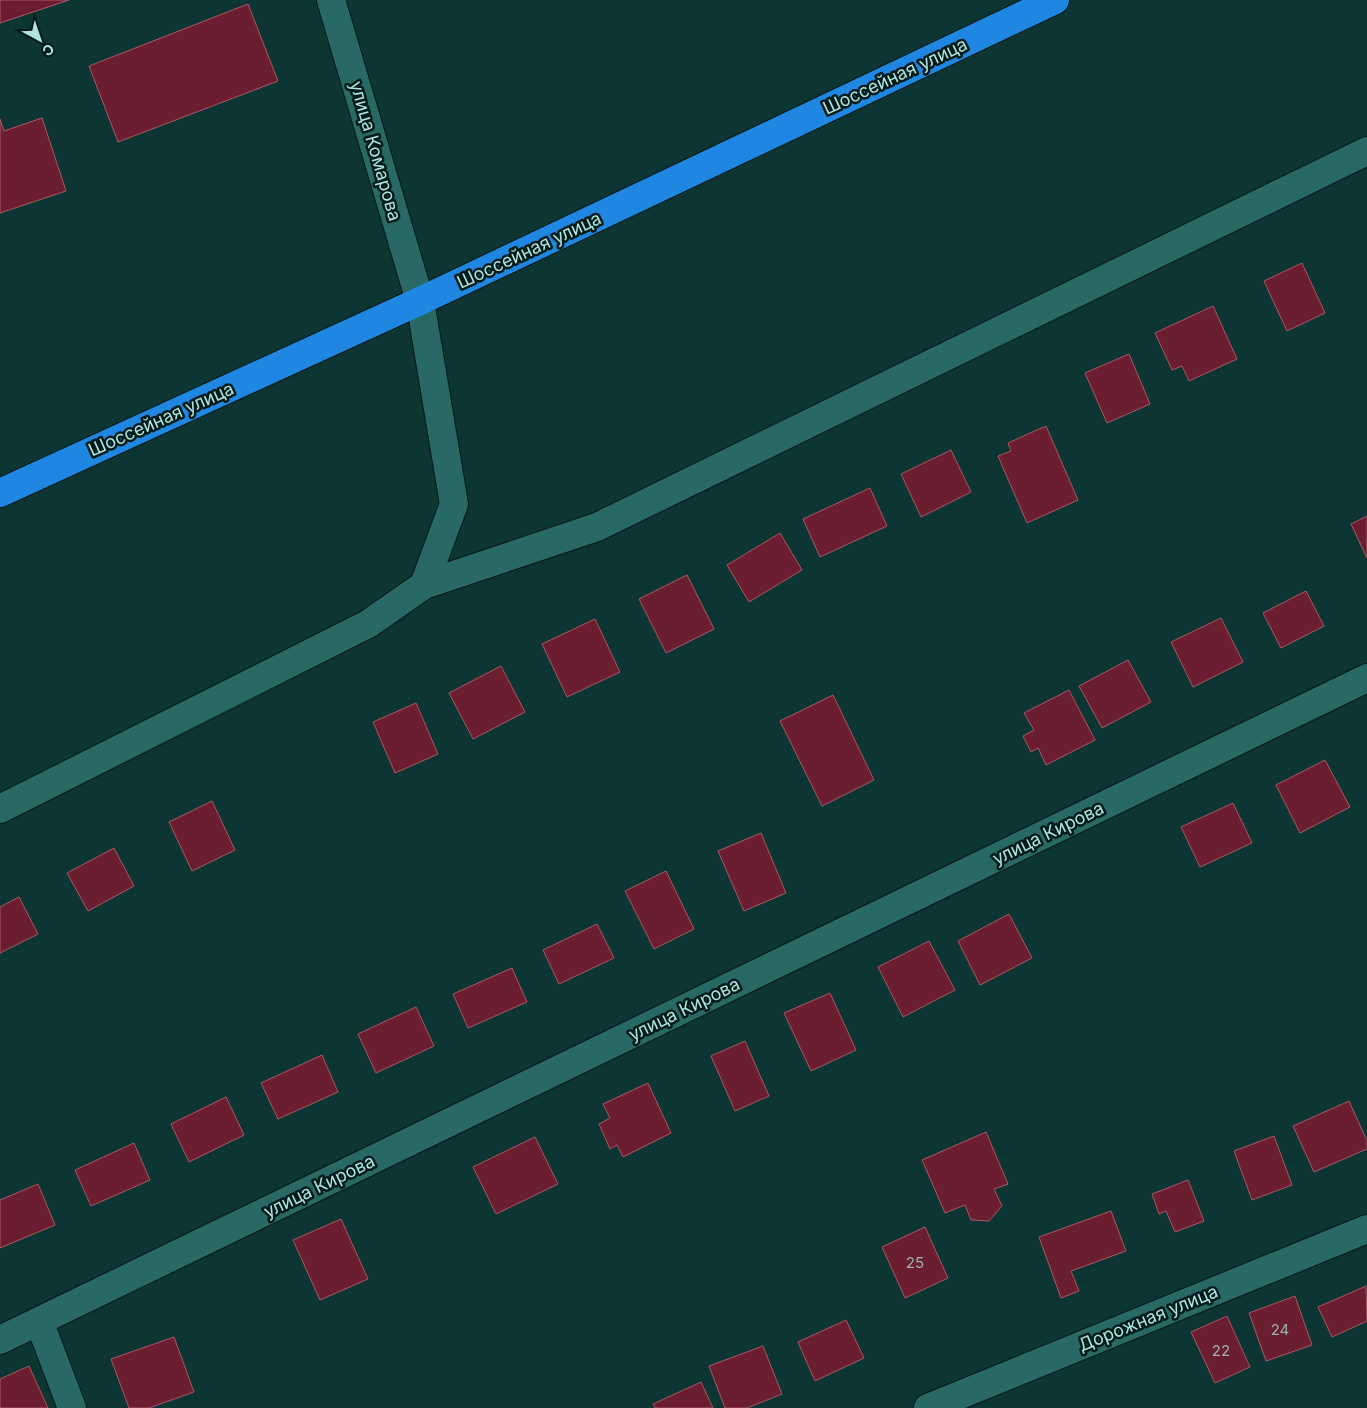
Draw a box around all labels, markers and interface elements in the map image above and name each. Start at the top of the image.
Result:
north arrow [15,15,65,65]
street label: Шоссейная улица [820,33,970,119]
text: С [39,41,58,60]
street label: улица Комарова [346,79,406,223]
street label: Шоссейная улица [454,207,604,293]
street label: Шоссейная улица [85,378,237,460]
street label: улица Кирова [989,797,1107,869]
street label: улица Кирова [625,973,743,1045]
street label: улица Кирова [260,1150,378,1222]
house number: 25 [906,1253,924,1272]
street label: Дорожная улица [1075,1280,1221,1356]
house number: 24 [1271,1320,1289,1339]
house number: 22 [1212,1341,1230,1360]

